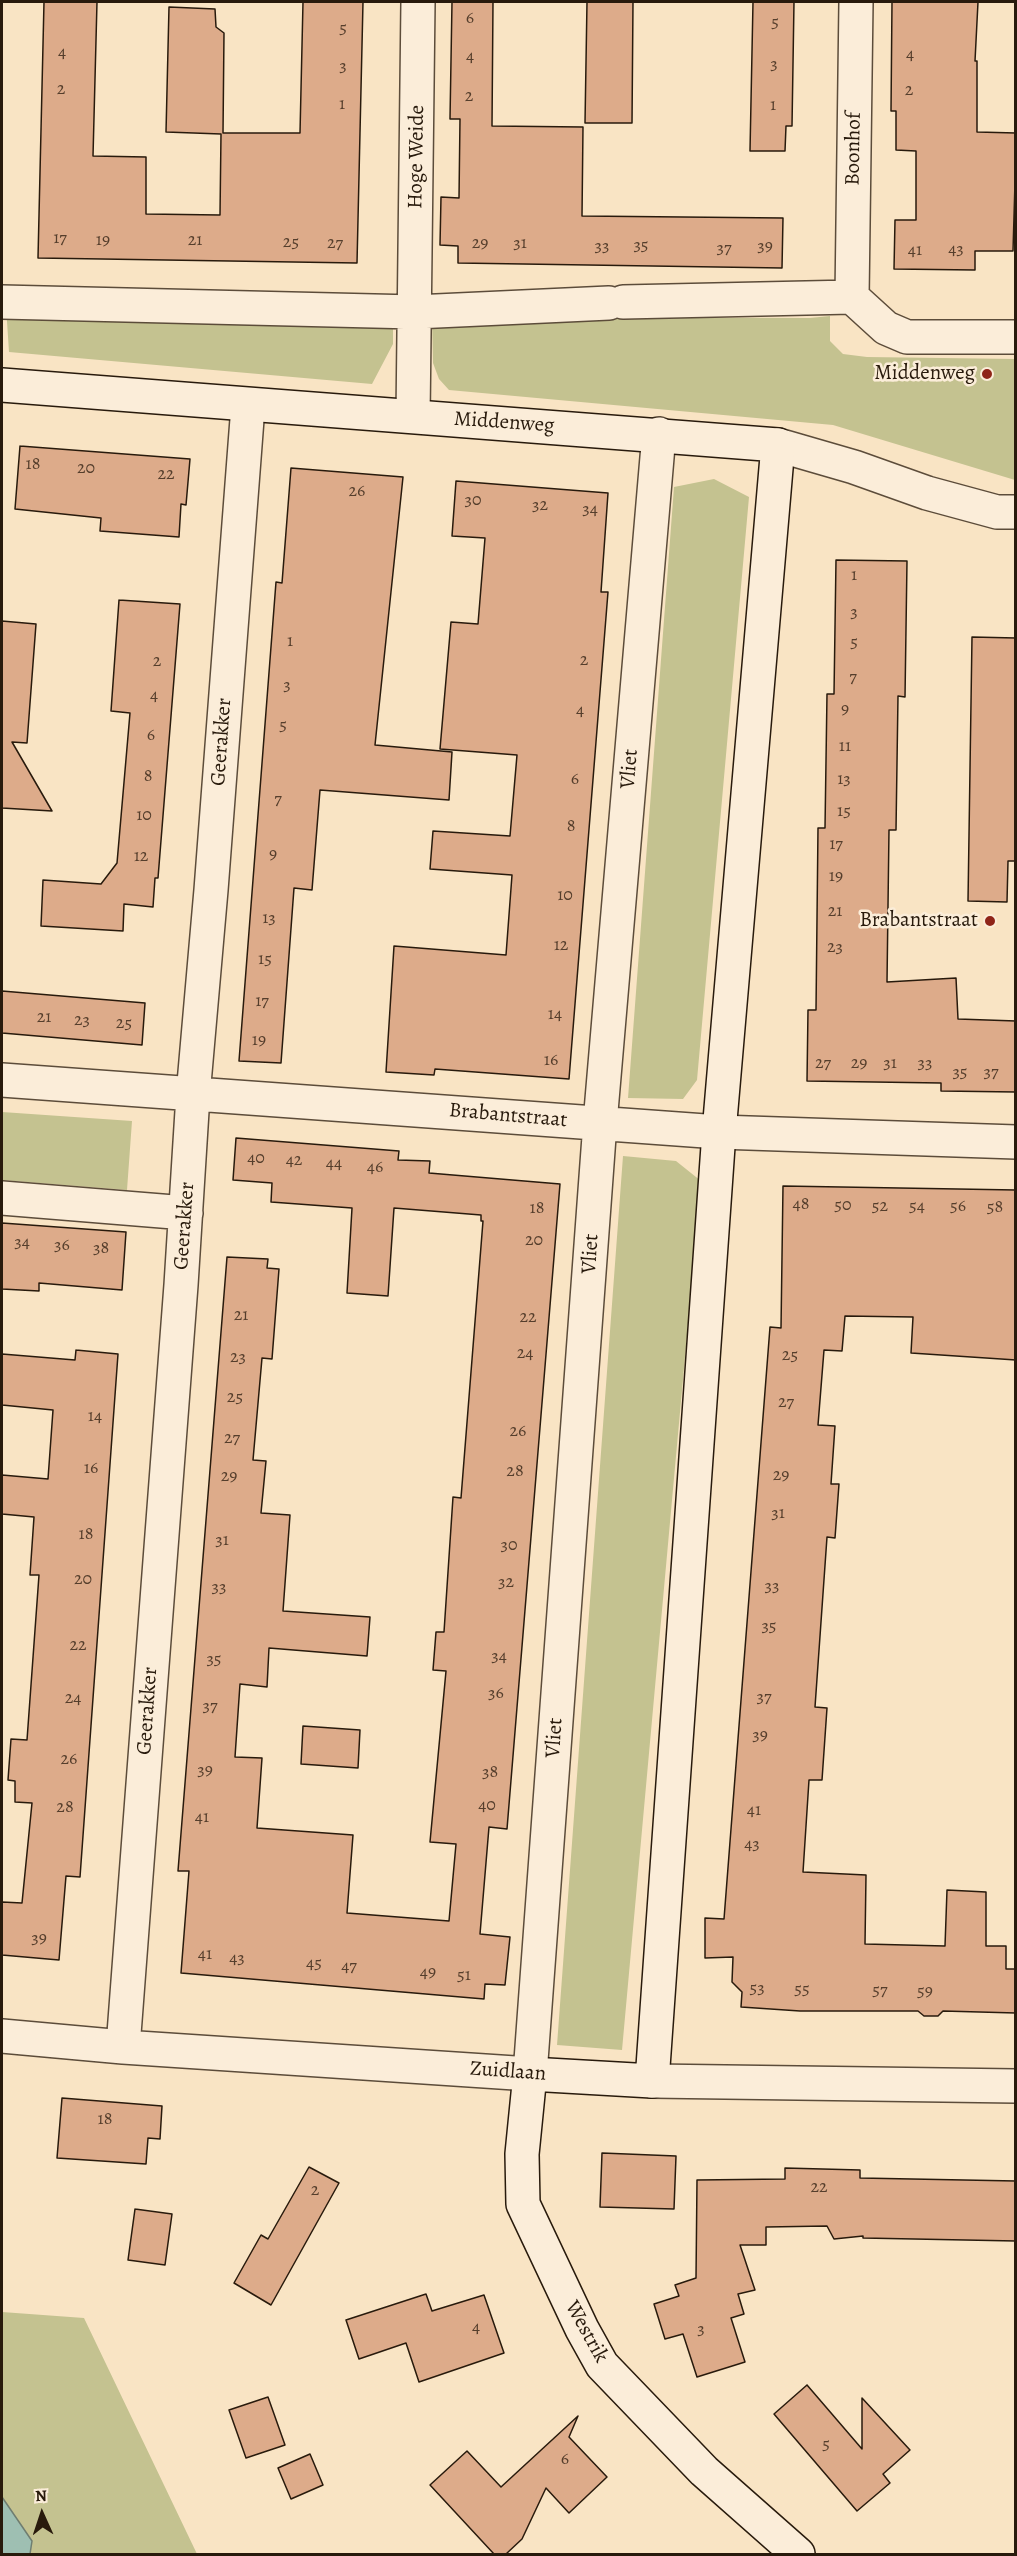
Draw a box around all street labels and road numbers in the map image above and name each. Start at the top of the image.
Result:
street label: Hoge Weide [403,105,431,209]
street label: Boonhof [841,112,867,186]
street label: Middenweg [453,407,555,439]
street label: Geerakker [206,697,238,787]
street label: Vliet [616,748,644,790]
street label: Brabantstraat [448,1098,568,1134]
street label: Geerakker [169,1181,201,1271]
street label: Vliet [577,1233,605,1275]
street label: Geerakker [132,1666,164,1756]
street label: Vliet [541,1717,569,1759]
street label: Zuidlaan [469,2057,547,2087]
street label: Westrik [559,2297,613,2367]

